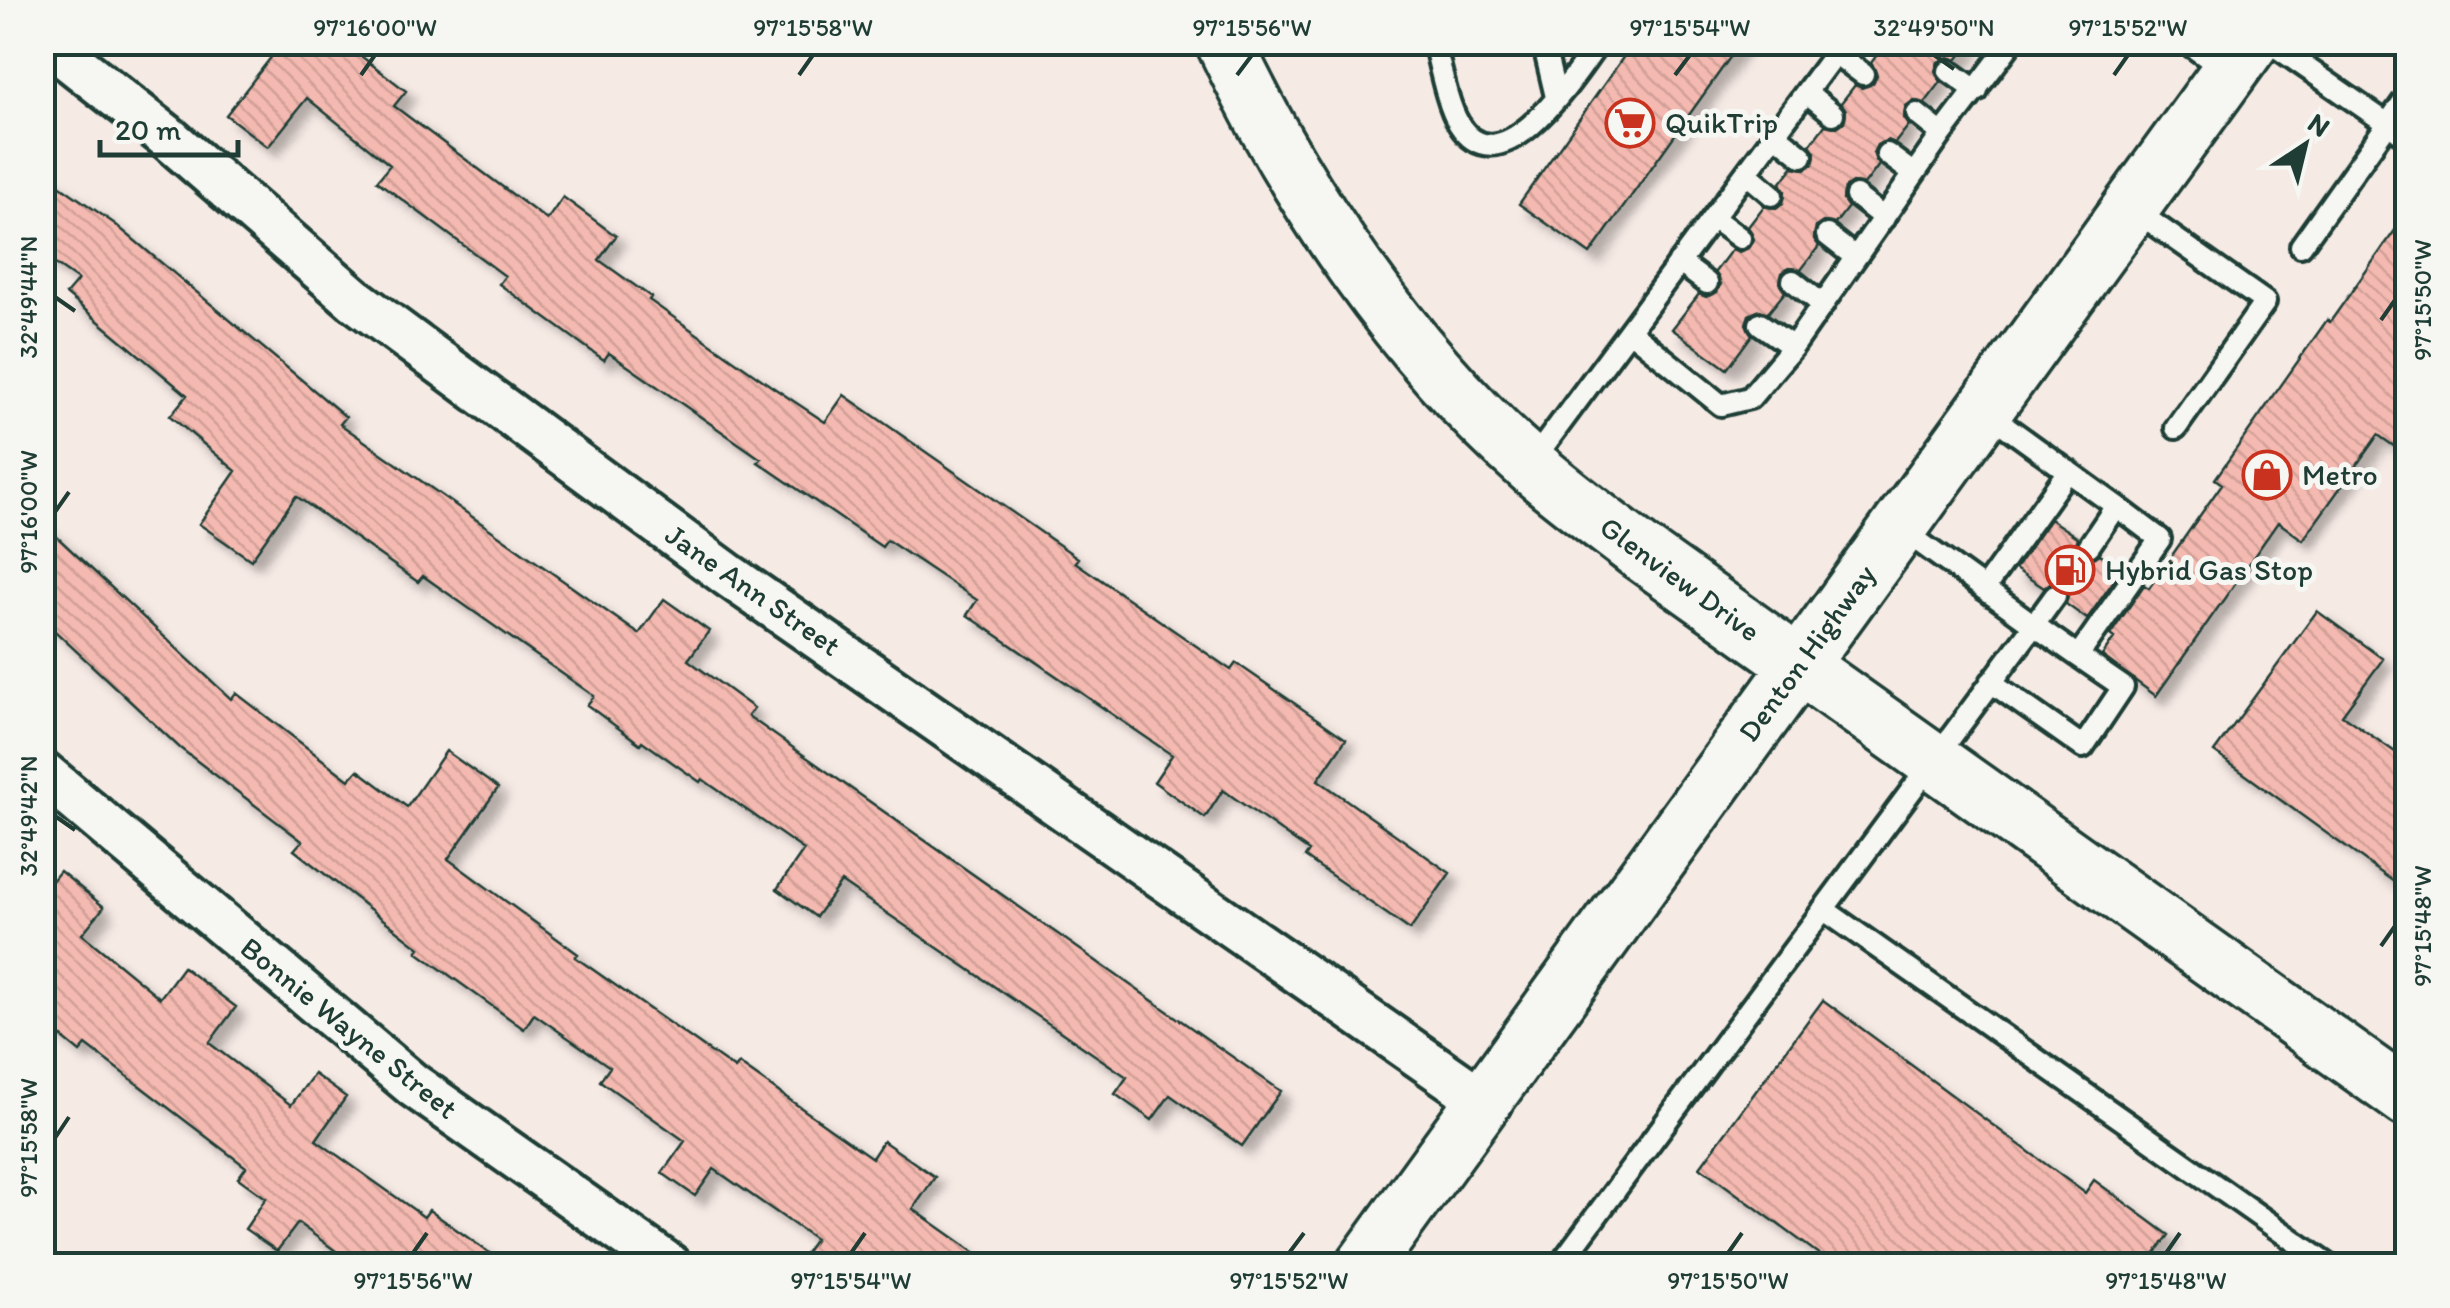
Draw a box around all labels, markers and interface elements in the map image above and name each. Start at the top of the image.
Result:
text: 97°16'00"W [313,12,437,42]
text: 97°15'58"W [753,12,873,42]
text: 97°15'56"W [1192,12,1312,42]
text: 97°15'54"W [1630,12,1750,42]
text: 32°49'50"N [1873,12,1995,42]
text: 97°15'52"W [2068,12,2188,42]
scale bar [100,95,238,157]
north arrow [2255,95,2355,195]
supermarket icon: QuikTrip [1604,97,1656,149]
place label: QuikTrip [1665,104,1778,141]
text: N [2302,105,2337,144]
text: 20 m [115,111,181,148]
text: 32°49'44"N [13,236,43,358]
text: 97°15'50"W [2407,239,2437,361]
shop icon: Metro [2241,449,2293,501]
text: 97°16'00"W [13,450,43,574]
place label: Metro [2302,456,2378,493]
street label: Glenview Drive [1593,508,1768,649]
street label: Jane Ann Street [658,515,848,664]
fuel station icon: Hybrid Gas Stop [2044,544,2096,596]
place label: Hybrid Gas Stop [2105,551,2313,588]
street label: Denton Highway [1730,557,1883,749]
text: 32°49'42"N [13,755,43,877]
text: 97°15'48"W [2407,865,2437,987]
street label: Bonnie Wayne Street [233,929,465,1127]
text: 97°15'58"W [13,1078,43,1198]
text: 97°15'56"W [353,1265,473,1295]
text: 97°15'54"W [791,1265,911,1295]
text: 97°15'52"W [1229,1265,1349,1295]
text: 97°15'50"W [1667,1265,1789,1295]
text: 97°15'48"W [2105,1265,2227,1295]

